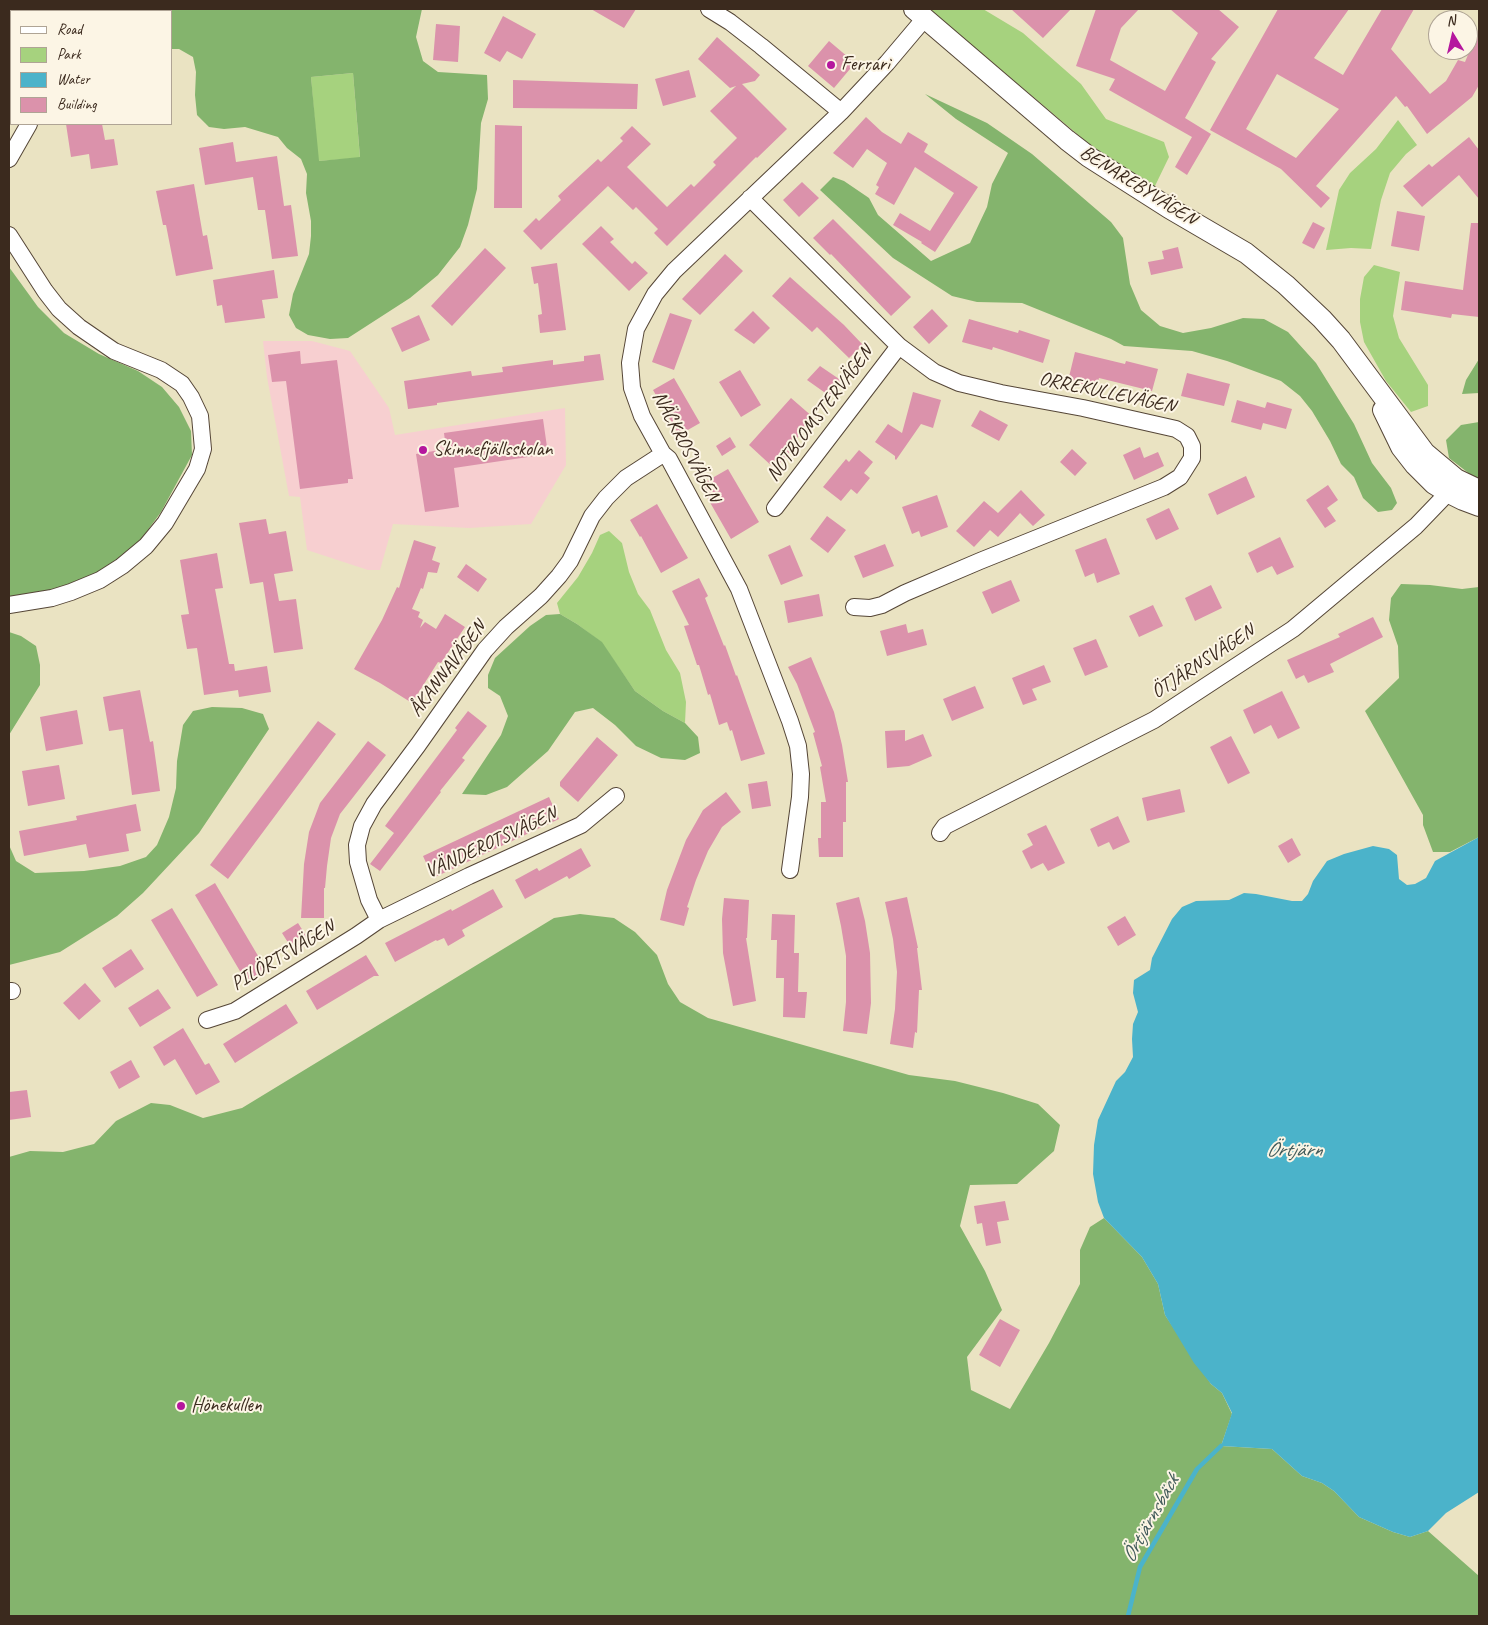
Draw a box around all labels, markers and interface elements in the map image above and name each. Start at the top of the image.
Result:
legend [10,10,172,125]
north arrow [1428,10,1478,60]
text: N [1445,12,1456,30]
text: Road [57,20,82,39]
text: Park [57,45,81,64]
place label: Ferrari [841,53,890,77]
marker: Ferrari [825,59,837,71]
text: Water [57,70,90,89]
text: Building [57,95,96,114]
street label: BENAREBYVÄGEN [1075,141,1201,231]
street label: NOTBLOMSTERVÄGEN [761,342,879,486]
street label: ORREKULLEVÄGEN [1037,367,1177,419]
street label: NÄCKROSVÄGEN [647,387,725,507]
place label: Skinnefjällsskolan [433,438,552,462]
marker: Skinnefjällsskolan [417,444,429,456]
street label: ÅKANNAVÄGEN [404,616,492,722]
street label: ÖTJÄRNSVÄGEN [1147,620,1259,704]
street label: VÄNDEROTSVÄGEN [421,802,561,884]
street label: PILÖRTSVÄGEN [227,916,339,996]
water label: Örtjärn [1266,1137,1322,1163]
place label: Hönekullen [191,1394,262,1418]
marker: Hönekullen [175,1400,187,1412]
water label: Örtjärnsbäck [1117,1471,1185,1567]

